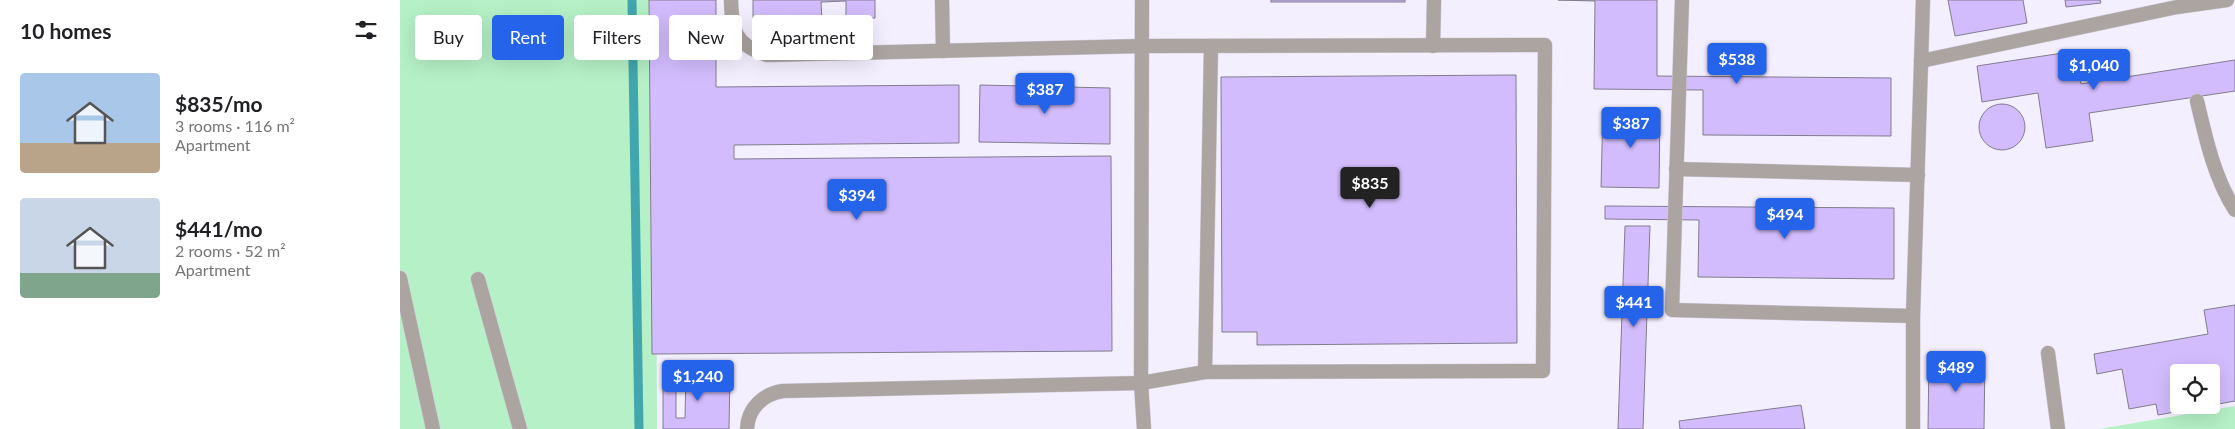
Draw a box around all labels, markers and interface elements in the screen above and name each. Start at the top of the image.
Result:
chip: Buy [415,15,482,60]
chip: Rent [492,15,564,60]
chip: Filters [574,15,659,60]
chip: New [669,15,742,60]
chip: Apartment [752,15,873,60]
icon: filters [352,16,380,44]
text: 10 homes [20,18,111,43]
pin: $538 [1707,42,1767,85]
pin: $1,040 [2053,48,2135,91]
text: $538 [1718,49,1756,68]
text: $1,040 [2069,55,2119,74]
pin: $387 [1015,72,1075,115]
text: $387 [1026,79,1064,98]
text: $835/mo [175,91,263,116]
icon: home [60,93,120,153]
pin: $387 [1601,106,1661,149]
text: $387 [1612,113,1650,132]
text: 3 rooms · 116 m² [175,116,295,135]
text: Apartment [175,135,250,154]
pin: $835 [1340,166,1400,209]
text: $835 [1351,173,1389,192]
pin: $394 [827,178,887,221]
text: $394 [838,185,876,204]
pin: $494 [1755,198,1815,240]
text: $494 [1766,204,1804,223]
text: $441/mo [175,216,263,241]
icon: home [60,218,120,278]
text: 2 rooms · 52 m² [175,241,286,260]
text: Apartment [175,260,250,279]
pin: $441 [1604,286,1664,328]
text: $441 [1615,292,1653,311]
pin: $489 [1926,350,1986,393]
text: $489 [1937,357,1975,376]
pin: $1,240 [657,360,739,402]
map controls [2170,364,2220,414]
button: locate [2170,364,2220,414]
text: $1,240 [673,366,723,385]

